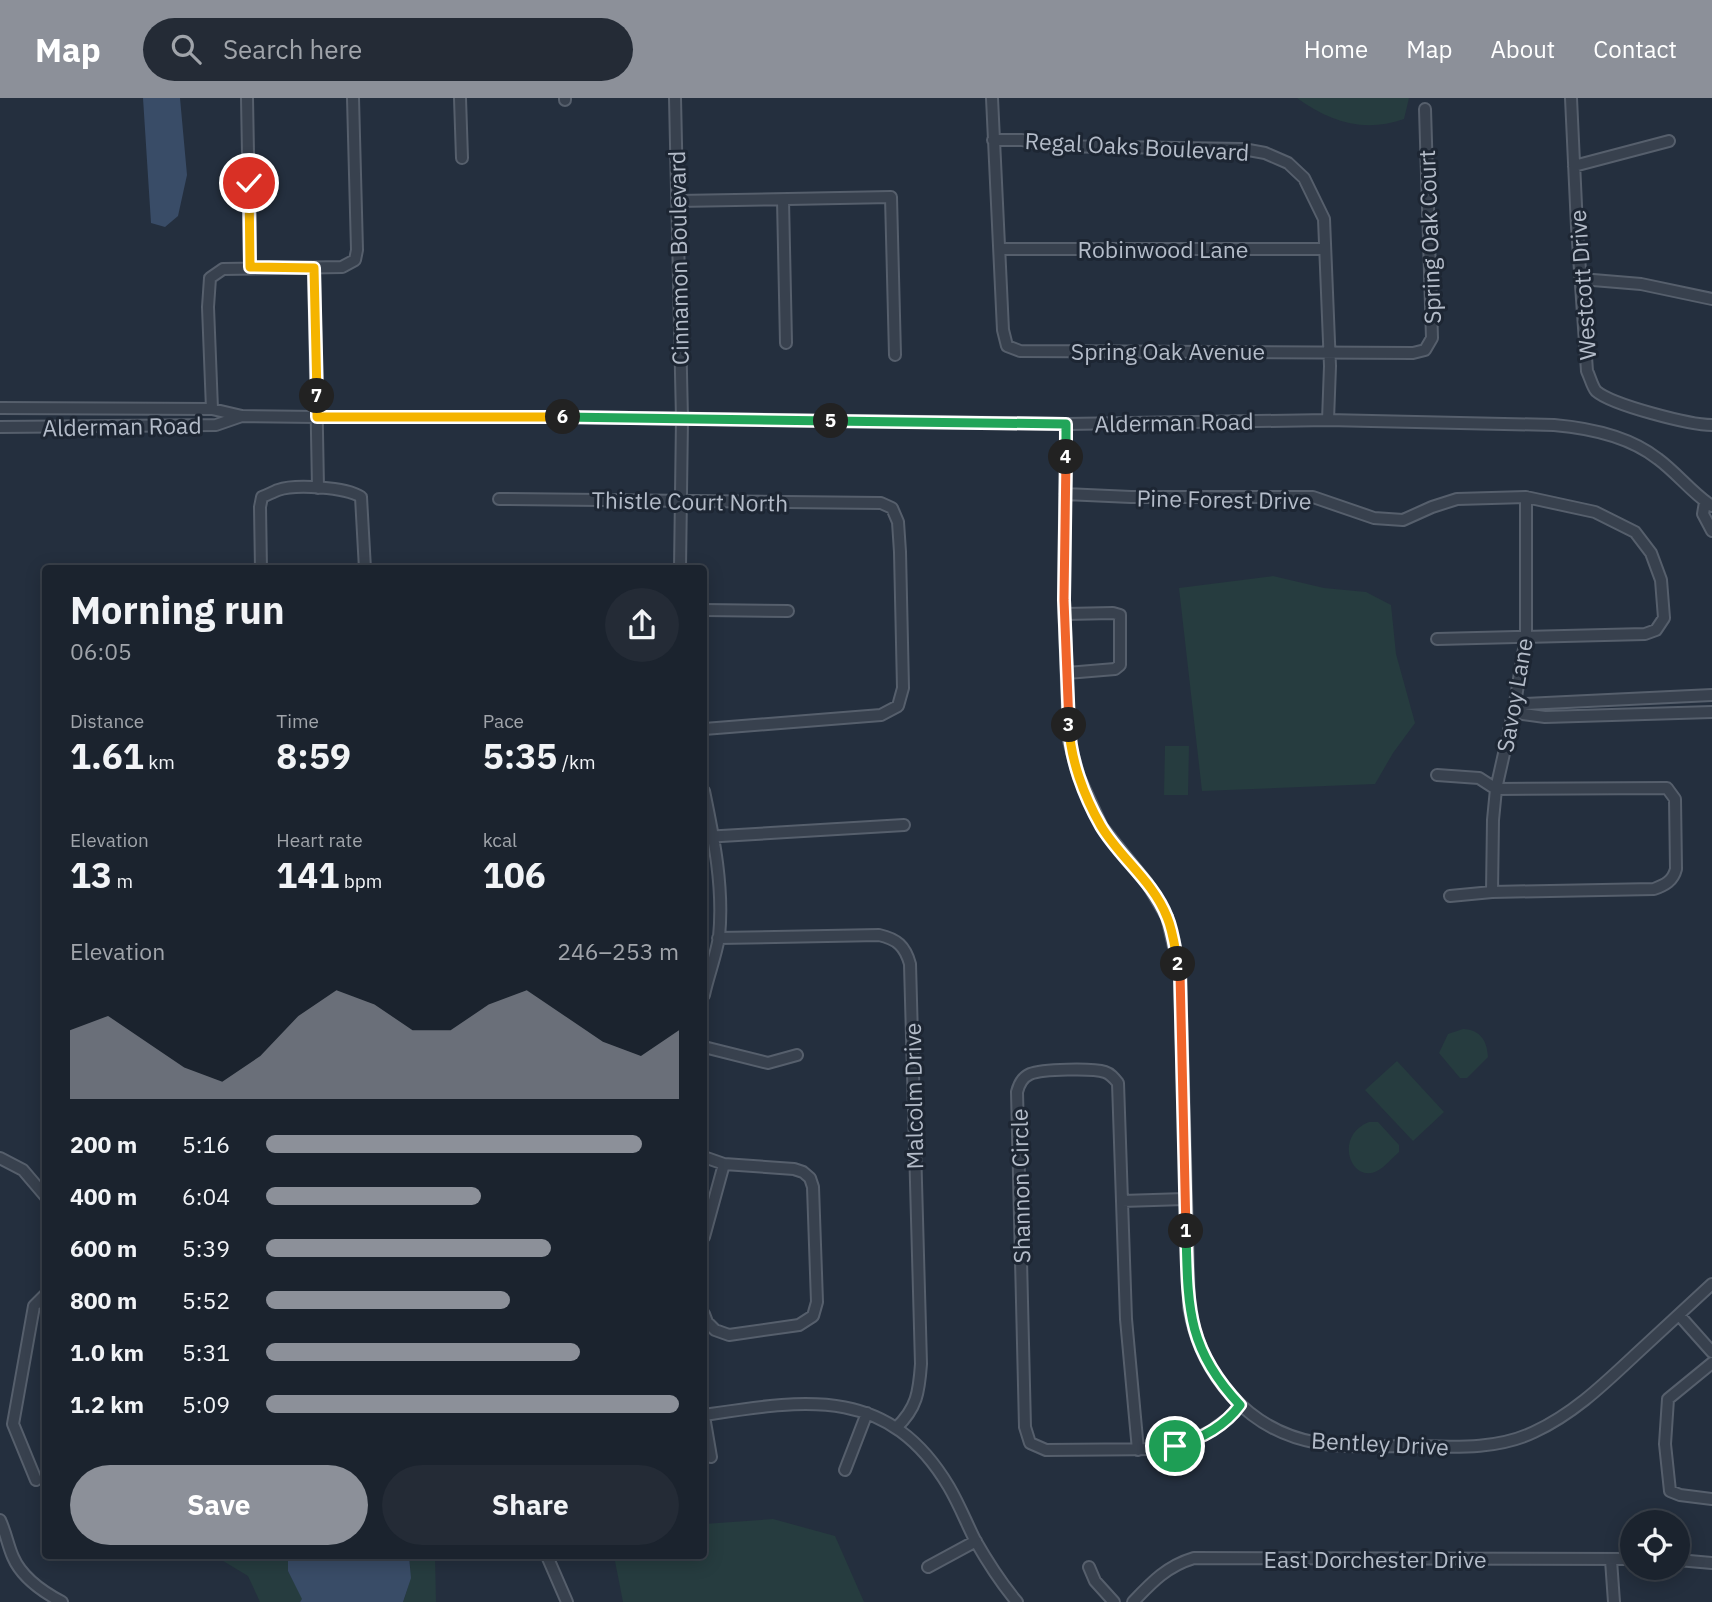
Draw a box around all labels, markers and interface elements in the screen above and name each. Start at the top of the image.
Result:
search box [143,18,633,81]
text: Map [35,28,101,71]
icon: search [167,30,205,68]
text: Search here [223,32,362,66]
text: Home [1304,33,1368,65]
text: Map [1406,33,1452,65]
text: About [1490,33,1555,65]
text: Contact [1593,33,1677,65]
street label: Regal Oaks Boulevard [1024,125,1250,167]
street label: Spring Oak Court [1411,149,1447,325]
street label: Cinnamon Boulevard [661,150,695,366]
pin [219,153,279,213]
icon: check [230,164,268,202]
street label: Westcott Drive [1562,209,1602,361]
street label: Robinwood Lane [1078,234,1248,264]
street label: Spring Oak Avenue [1071,336,1265,366]
pin: 7 [300,378,334,414]
text: 7 [311,383,322,407]
pin: 6 [546,400,580,434]
text: 6 [557,404,568,428]
pin: 5 [814,404,848,438]
street label: Alderman Road [1094,406,1254,438]
text: 5 [825,408,836,432]
street label: Alderman Road [42,410,202,442]
pin: 4 [1048,440,1084,474]
text: 4 [1060,444,1071,468]
street label: Pine Forest Drive [1136,482,1312,516]
street label: Thistle Court North [592,484,788,518]
text: Morning run [70,585,285,634]
button: share [605,588,679,662]
street label: Savoy Lane [1489,635,1539,755]
text: 06:05 [70,636,132,666]
pin: 3 [1052,708,1086,742]
text: Distance [70,709,144,733]
text: Time [276,709,319,733]
text: Pace [483,709,524,733]
text: 3 [1063,712,1074,736]
text: 1.61 [70,733,144,779]
text: 8:59 [276,733,351,779]
text: 5:35 [483,733,557,779]
text: km [144,750,175,774]
text: /km [557,750,596,774]
text: Elevation [70,828,149,852]
text: Heart rate [276,828,363,852]
text: kcal [483,828,517,852]
text: 13 [70,852,112,898]
text: 141 [276,852,339,898]
text: 106 [483,852,546,898]
text: m [112,869,133,893]
text: bpm [339,869,382,893]
text: Elevation [70,936,165,966]
text: 246–253 m [557,936,679,966]
pin: 2 [1160,946,1196,982]
text: 2 [1172,951,1183,975]
street label: Malcolm Drive [897,1022,929,1170]
street label: Shannon Circle [1004,1108,1036,1264]
text: 200 m [70,1129,137,1159]
text: 5:16 [182,1129,230,1159]
text: 400 m [70,1181,137,1211]
text: 6:04 [182,1181,230,1211]
pin: 1 [1168,1214,1204,1248]
text: 1 [1180,1218,1191,1242]
text: 600 m [70,1233,137,1263]
text: 5:39 [182,1233,230,1263]
text: 800 m [70,1285,137,1315]
text: 5:52 [182,1285,230,1315]
text: 1.0 km [70,1337,144,1367]
text: 5:31 [182,1337,230,1367]
text: 1.2 km [70,1389,144,1419]
text: 5:09 [182,1389,230,1419]
pin [1145,1416,1205,1476]
street label: Bentley Drive [1310,1424,1450,1462]
icon: arrive [1156,1427,1194,1465]
button: Save [70,1465,368,1545]
button: Share [382,1465,679,1545]
map controls [1620,1510,1690,1580]
button: locate [1620,1510,1690,1580]
street label: East Dorchester Drive [1263,1544,1487,1574]

